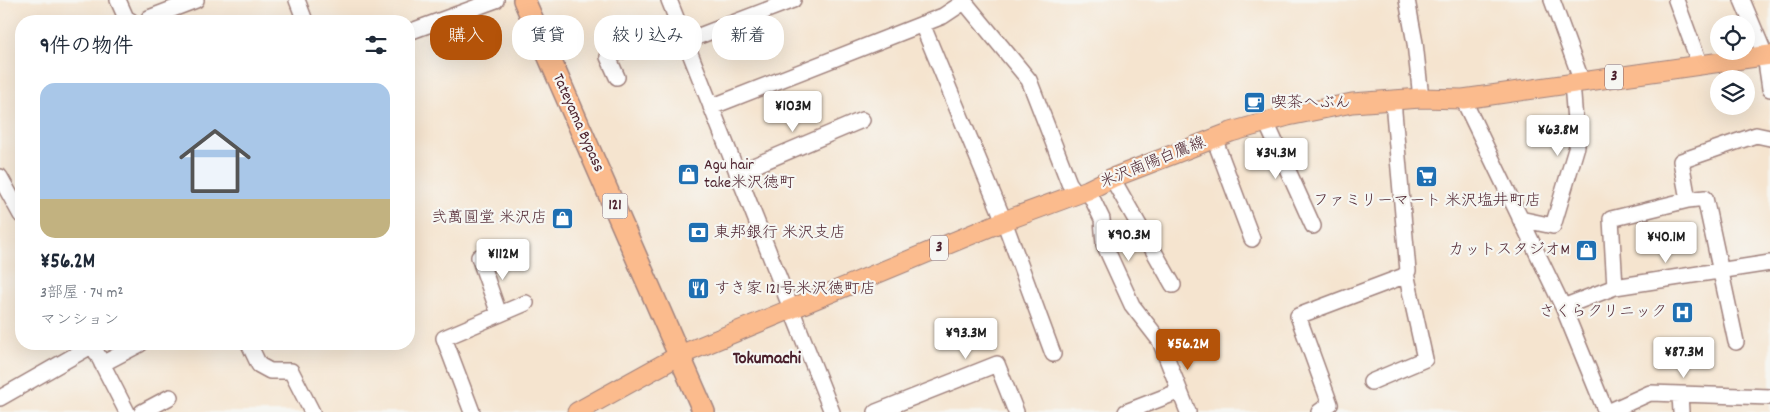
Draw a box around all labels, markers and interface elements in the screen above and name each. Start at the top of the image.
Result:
chip: 購入 [430,15,502,60]
chip: 賃貸 [512,15,584,60]
chip: 絞り込み [594,15,702,60]
chip: 新着 [712,15,784,60]
map controls [1710,15,1755,115]
button: locate [1710,15,1755,60]
icon: filters [362,31,390,59]
text: 9件の物件 [40,33,134,63]
road number: 3 [1605,64,1623,90]
street label: Tateyama Bypass [546,70,610,176]
button: layers [1710,70,1755,115]
pin: ¥103M [758,90,828,133]
cafe icon: 喫茶へぶん [1243,91,1267,115]
place label: 喫茶へぶん [1271,92,1351,115]
text: ¥103M [775,95,811,118]
pin: ¥63.8M [1517,114,1599,157]
icon: home [170,116,260,206]
text: ¥63.8M [1537,119,1579,142]
street label: 米沢南陽白鷹線 [1097,131,1209,195]
pin: ¥34.3M [1235,138,1317,180]
text: ¥34.3M [1256,142,1296,165]
place label: Agu hair take米沢徳町 [704,154,795,195]
shop icon: Agu hair take米沢徳町 [676,162,700,186]
supermarket icon: ファミリーマート 米沢塩井町店 [1415,165,1439,189]
place label: ファミリーマート 米沢塩井町店 [1313,190,1541,213]
road number: 121 [602,194,628,218]
shop icon: 弐萬圓堂 米沢店 [551,206,575,230]
place label: 弐萬圓堂 米沢店 [431,207,547,230]
pin: ¥90.3M [1088,220,1170,262]
bank icon: 東邦銀行 米沢支店 [686,221,710,245]
place label: 東邦銀行 米沢支店 [714,222,846,245]
pin: ¥40.1M [1625,222,1707,264]
text: ¥90.3M [1108,224,1150,247]
text: ¥40.1M [1647,226,1685,249]
road number: 3 [930,236,948,260]
pin: ¥112M [468,238,538,281]
shop icon: カットスタジオM [1574,238,1598,262]
place label: カットスタジオM [1448,239,1570,262]
text: ¥112M [487,243,519,266]
text: ¥56.2M [40,248,95,278]
restaurant icon: すき家 121号米沢徳町店 [686,277,710,301]
place label: すき家 121号米沢徳町店 [714,278,876,301]
text: 3部屋 · 74 m² [40,282,123,305]
hospital icon: さくらクリニック [1671,300,1695,324]
place label: さくらクリニック [1539,301,1667,324]
text: マンション [40,309,119,332]
pin: ¥93.3M [925,318,1007,360]
text: ¥93.3M [945,322,987,345]
pin: ¥56.2M [1147,328,1229,371]
text: ¥56.2M [1167,333,1209,356]
pin: ¥87.3M [1643,336,1725,379]
text: ¥87.3M [1664,341,1704,364]
district label: Tokumachi [733,347,802,372]

